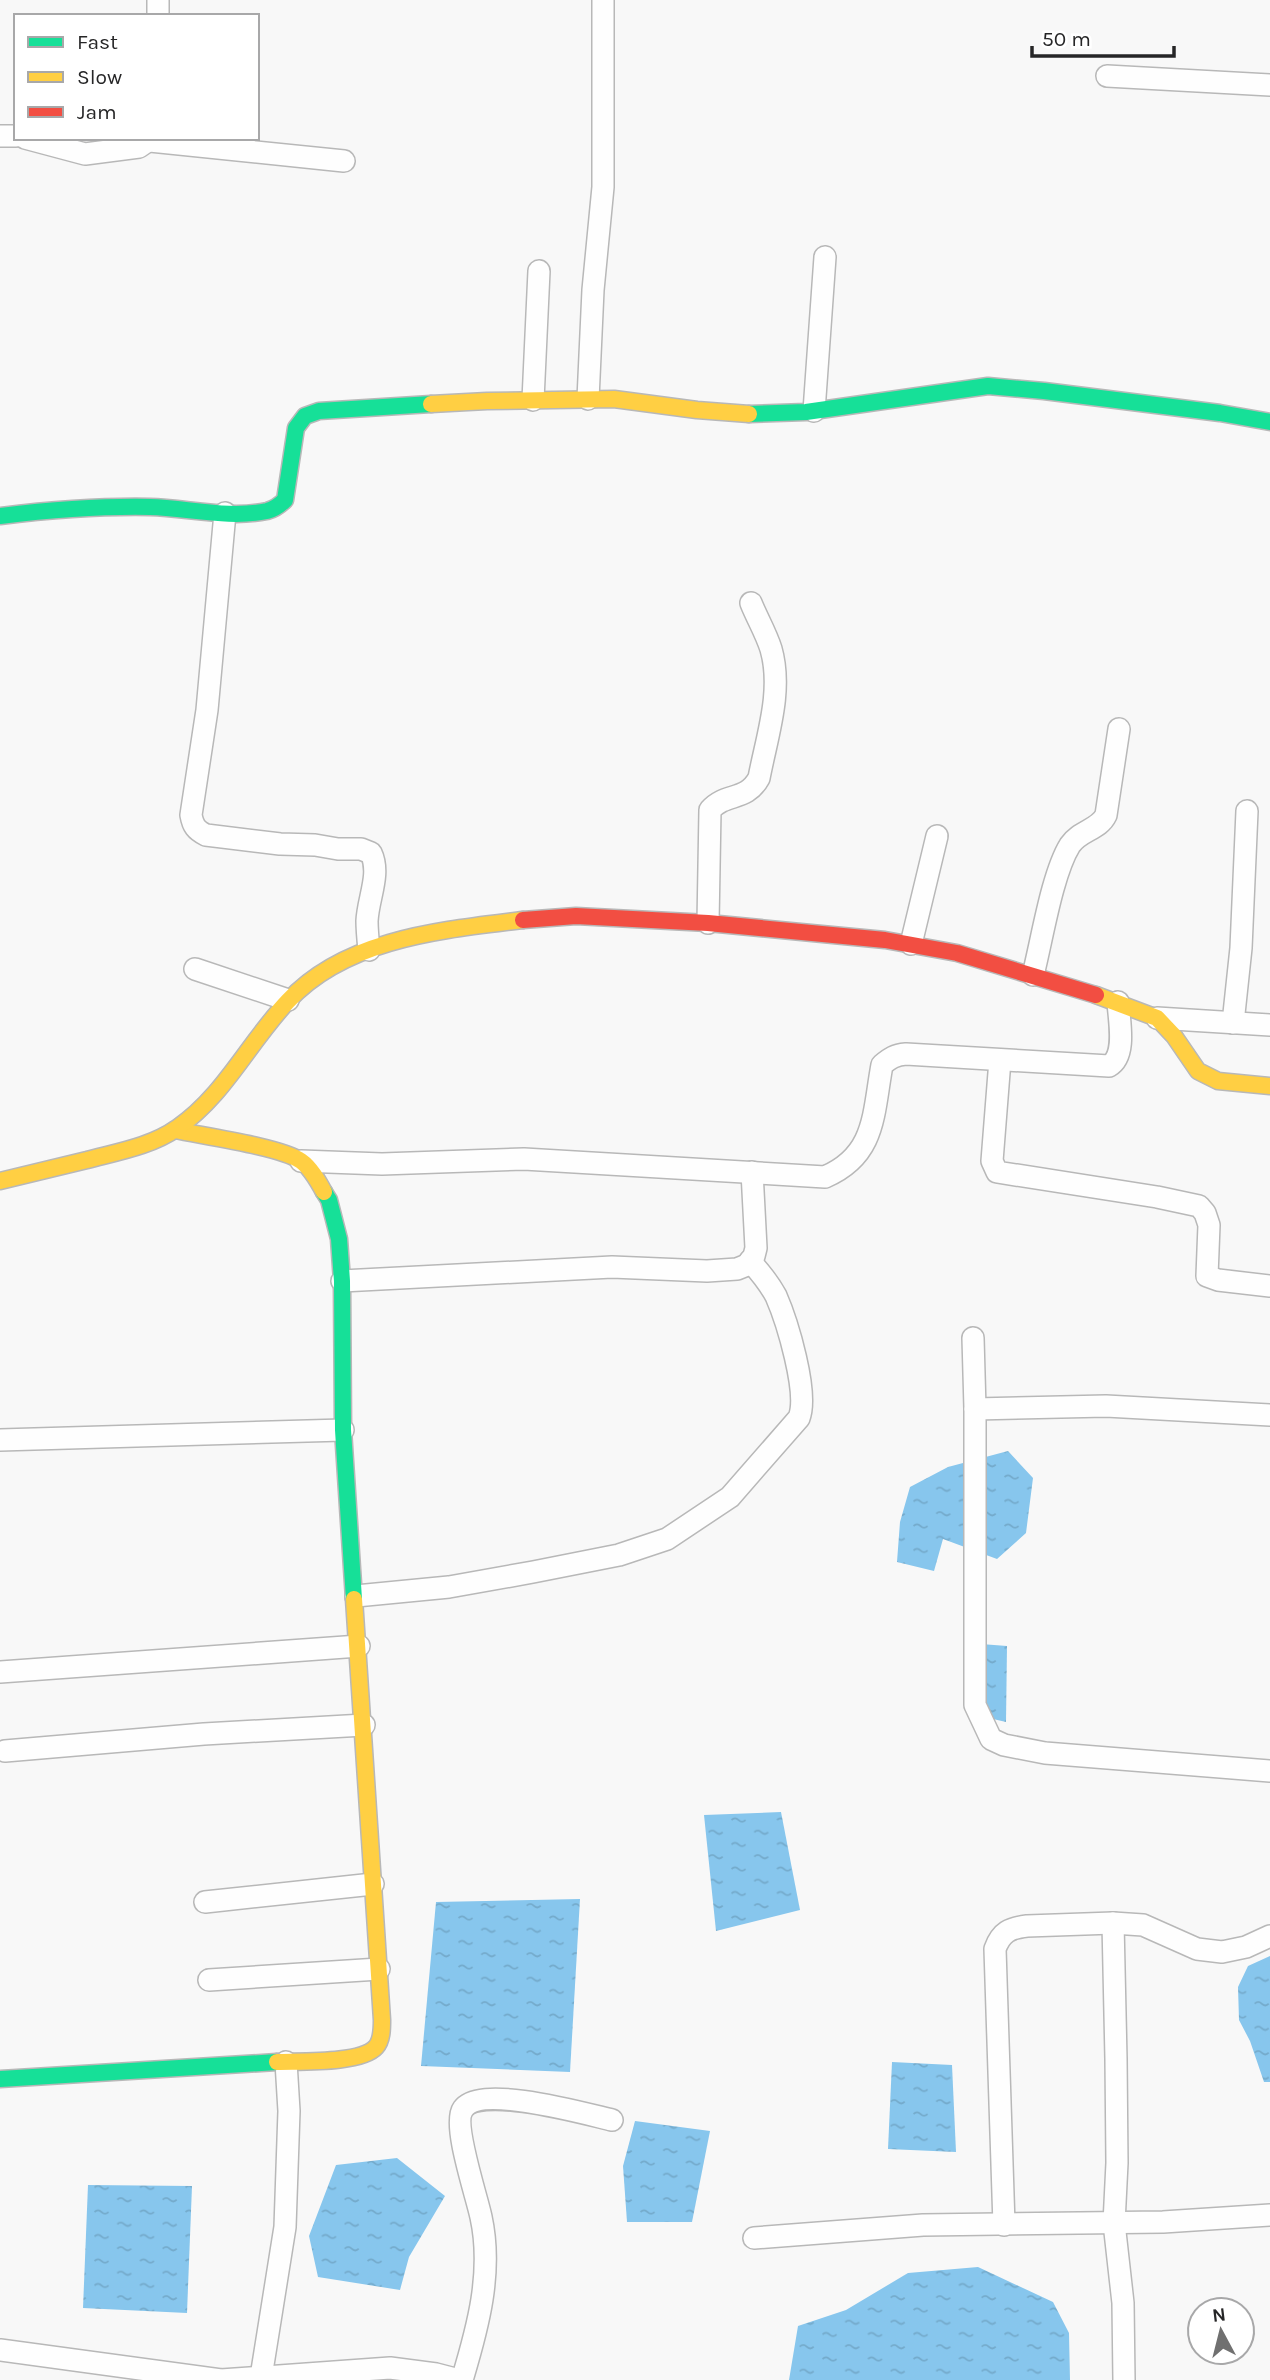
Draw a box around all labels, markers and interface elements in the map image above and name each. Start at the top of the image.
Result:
legend [14,14,259,140]
scale bar [1032,14,1174,58]
text: 50 m [1042,27,1091,51]
text: Fast [77,30,118,54]
text: Slow [77,65,122,89]
text: Jam [77,100,117,124]
north arrow [1186,2296,1256,2366]
text: N [1211,2303,1227,2327]

